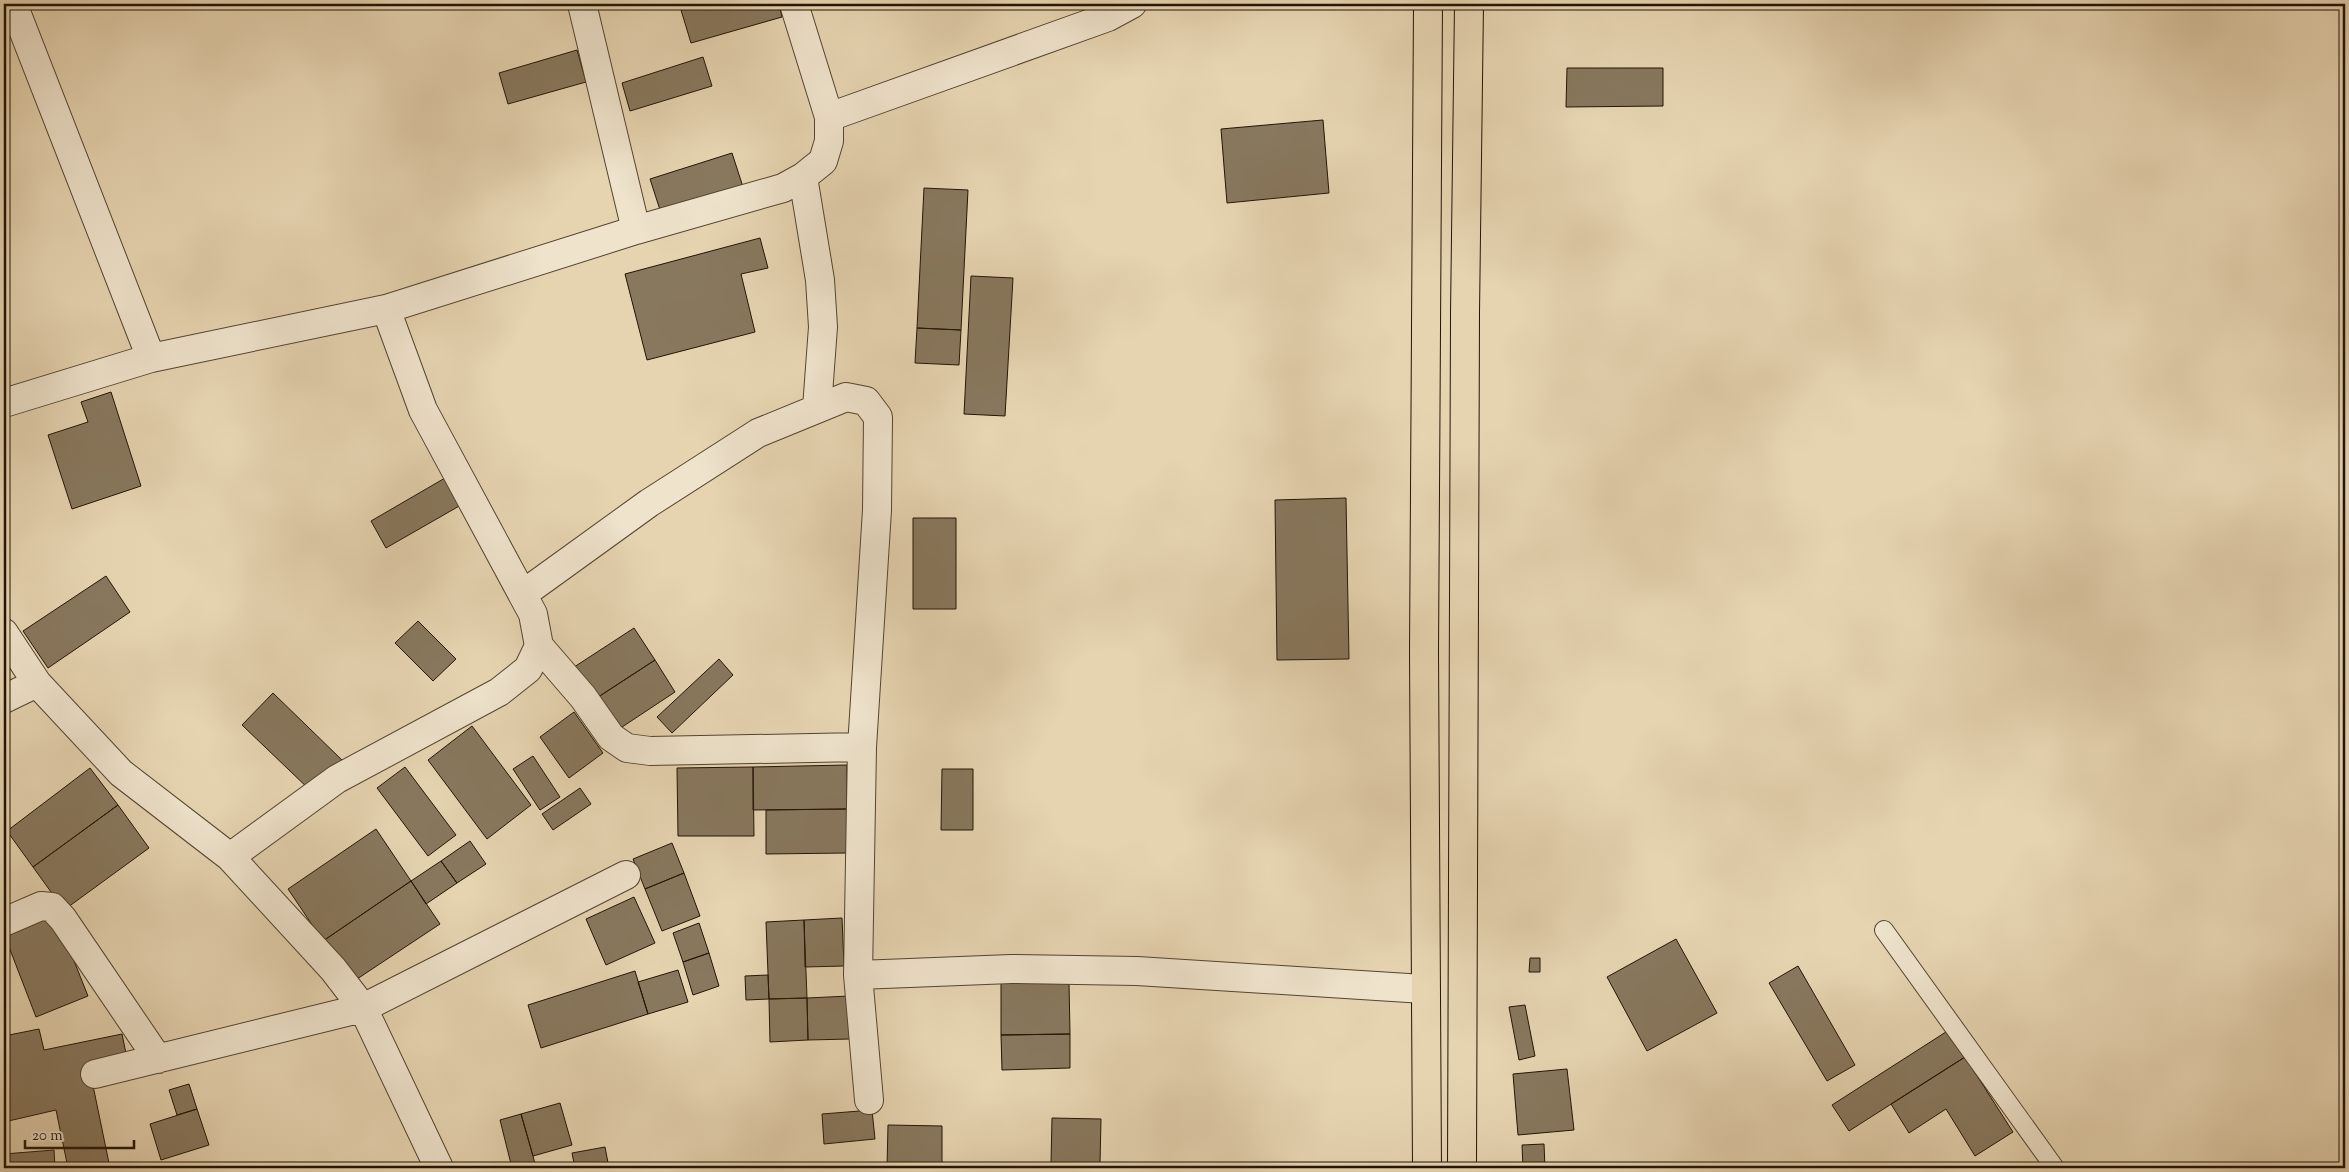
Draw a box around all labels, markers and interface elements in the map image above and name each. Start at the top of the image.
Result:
scale bar [25,1117,134,1149]
text: 20 m [32,1126,63,1147]

